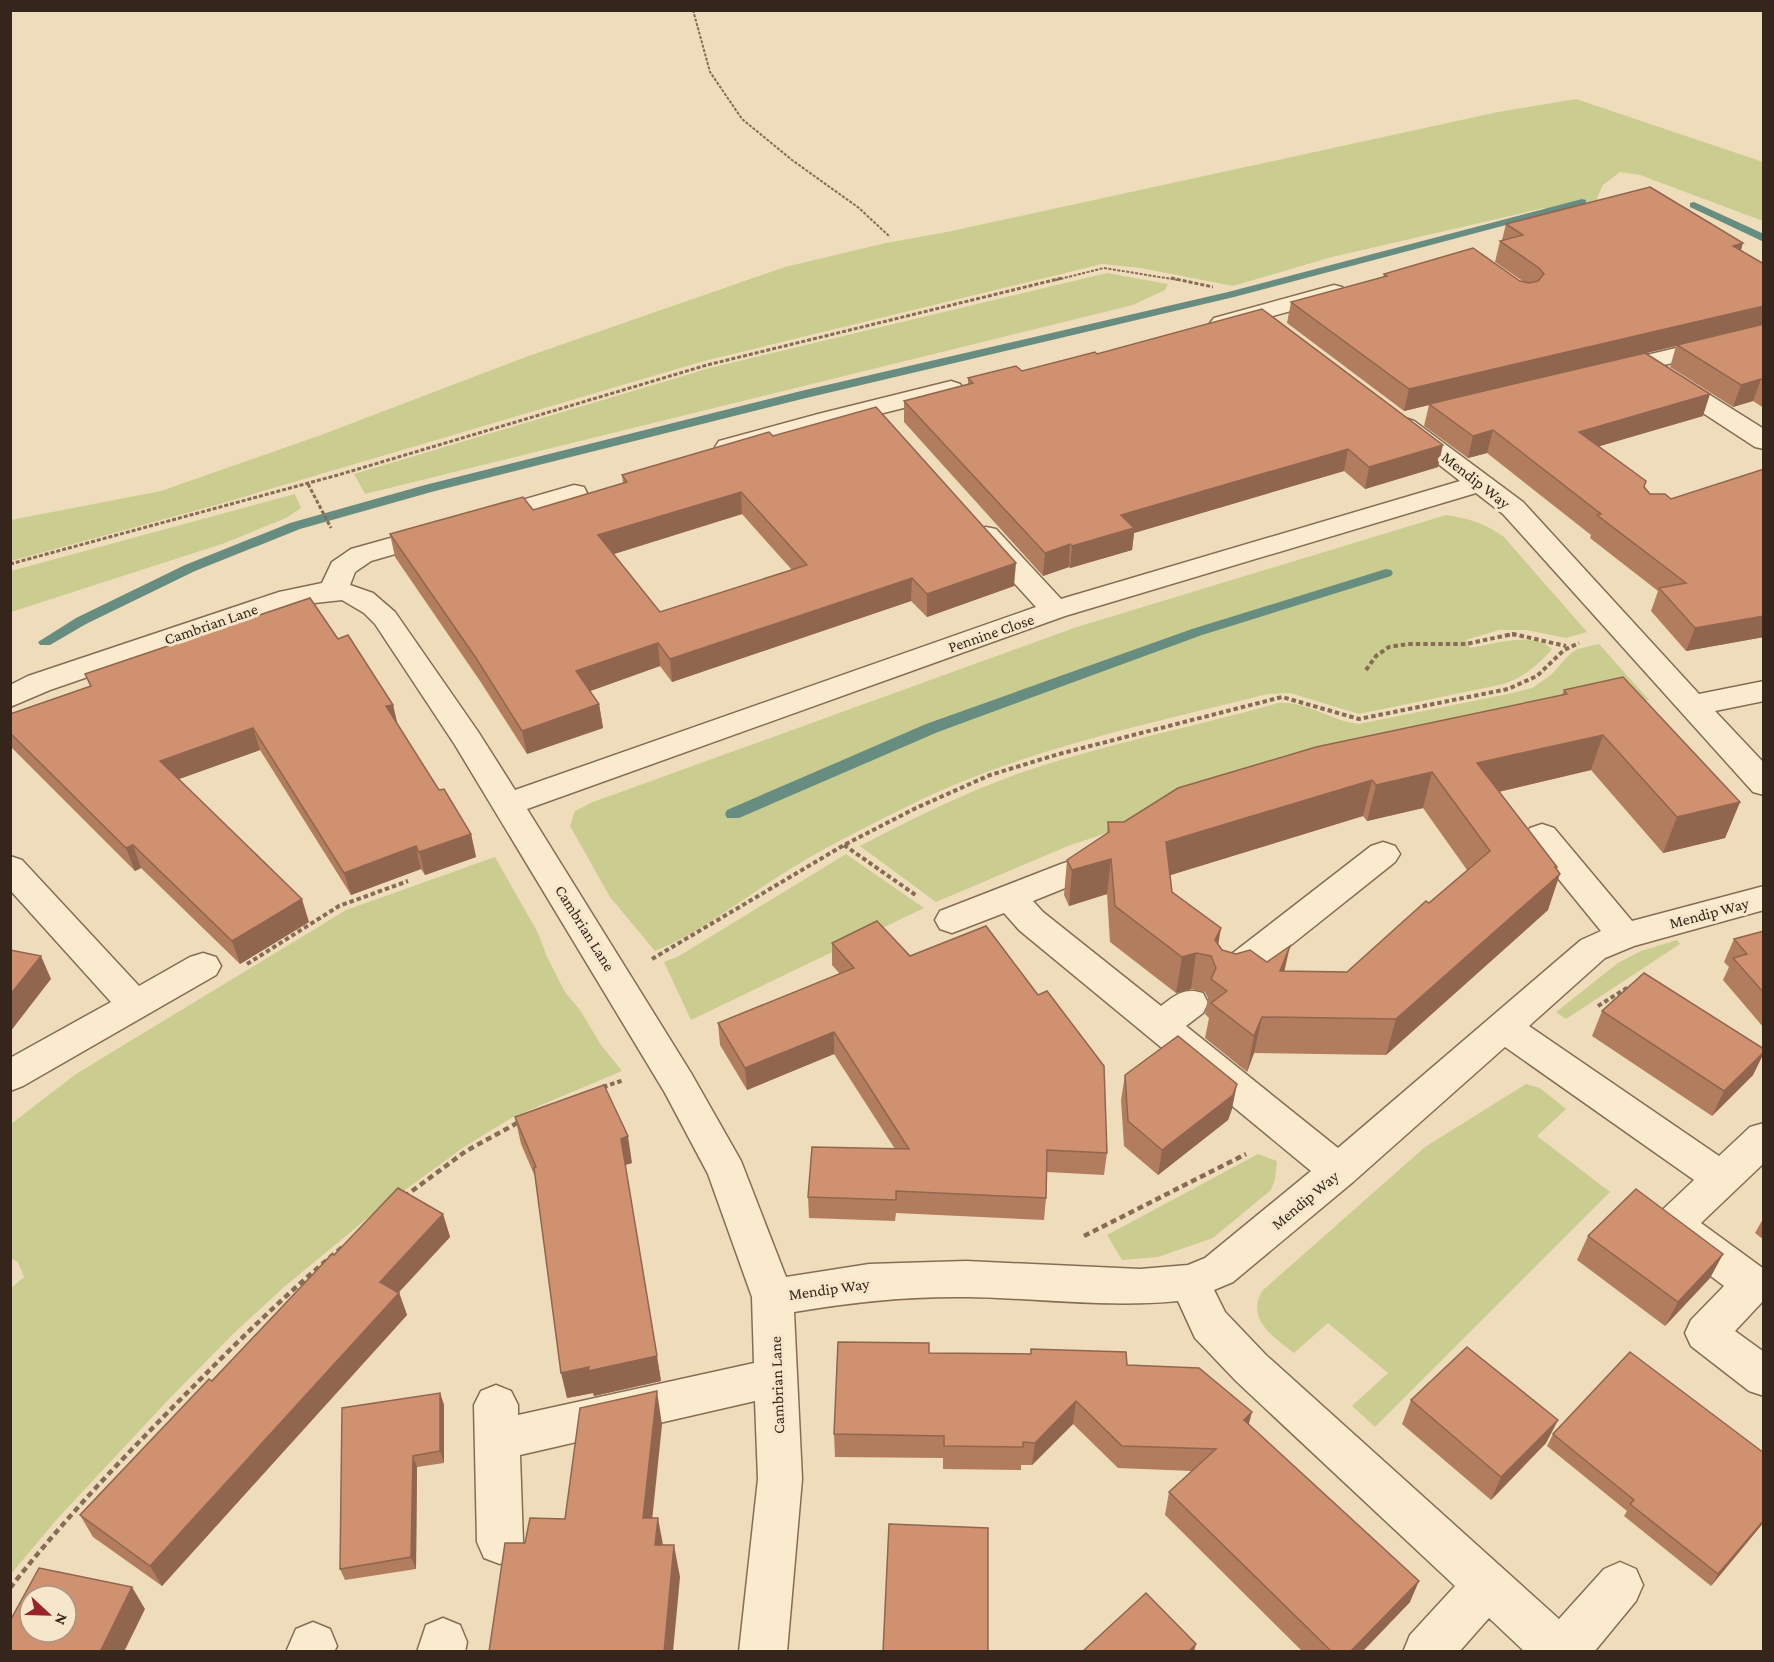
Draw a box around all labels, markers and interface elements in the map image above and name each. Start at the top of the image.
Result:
street label: Mendip Way [1438,448,1514,513]
street label: Cambrian Lane [162,600,260,648]
street label: Pennine Close [946,610,1036,656]
street label: Cambrian Lane [552,882,618,974]
street label: Mendip Way [1667,894,1751,933]
street label: Mendip Way [1268,1167,1343,1233]
street label: Mendip Way [787,1275,871,1304]
street label: Cambrian Lane [767,1336,787,1434]
north arrow [18,1584,78,1644]
text: N [51,1611,71,1628]

